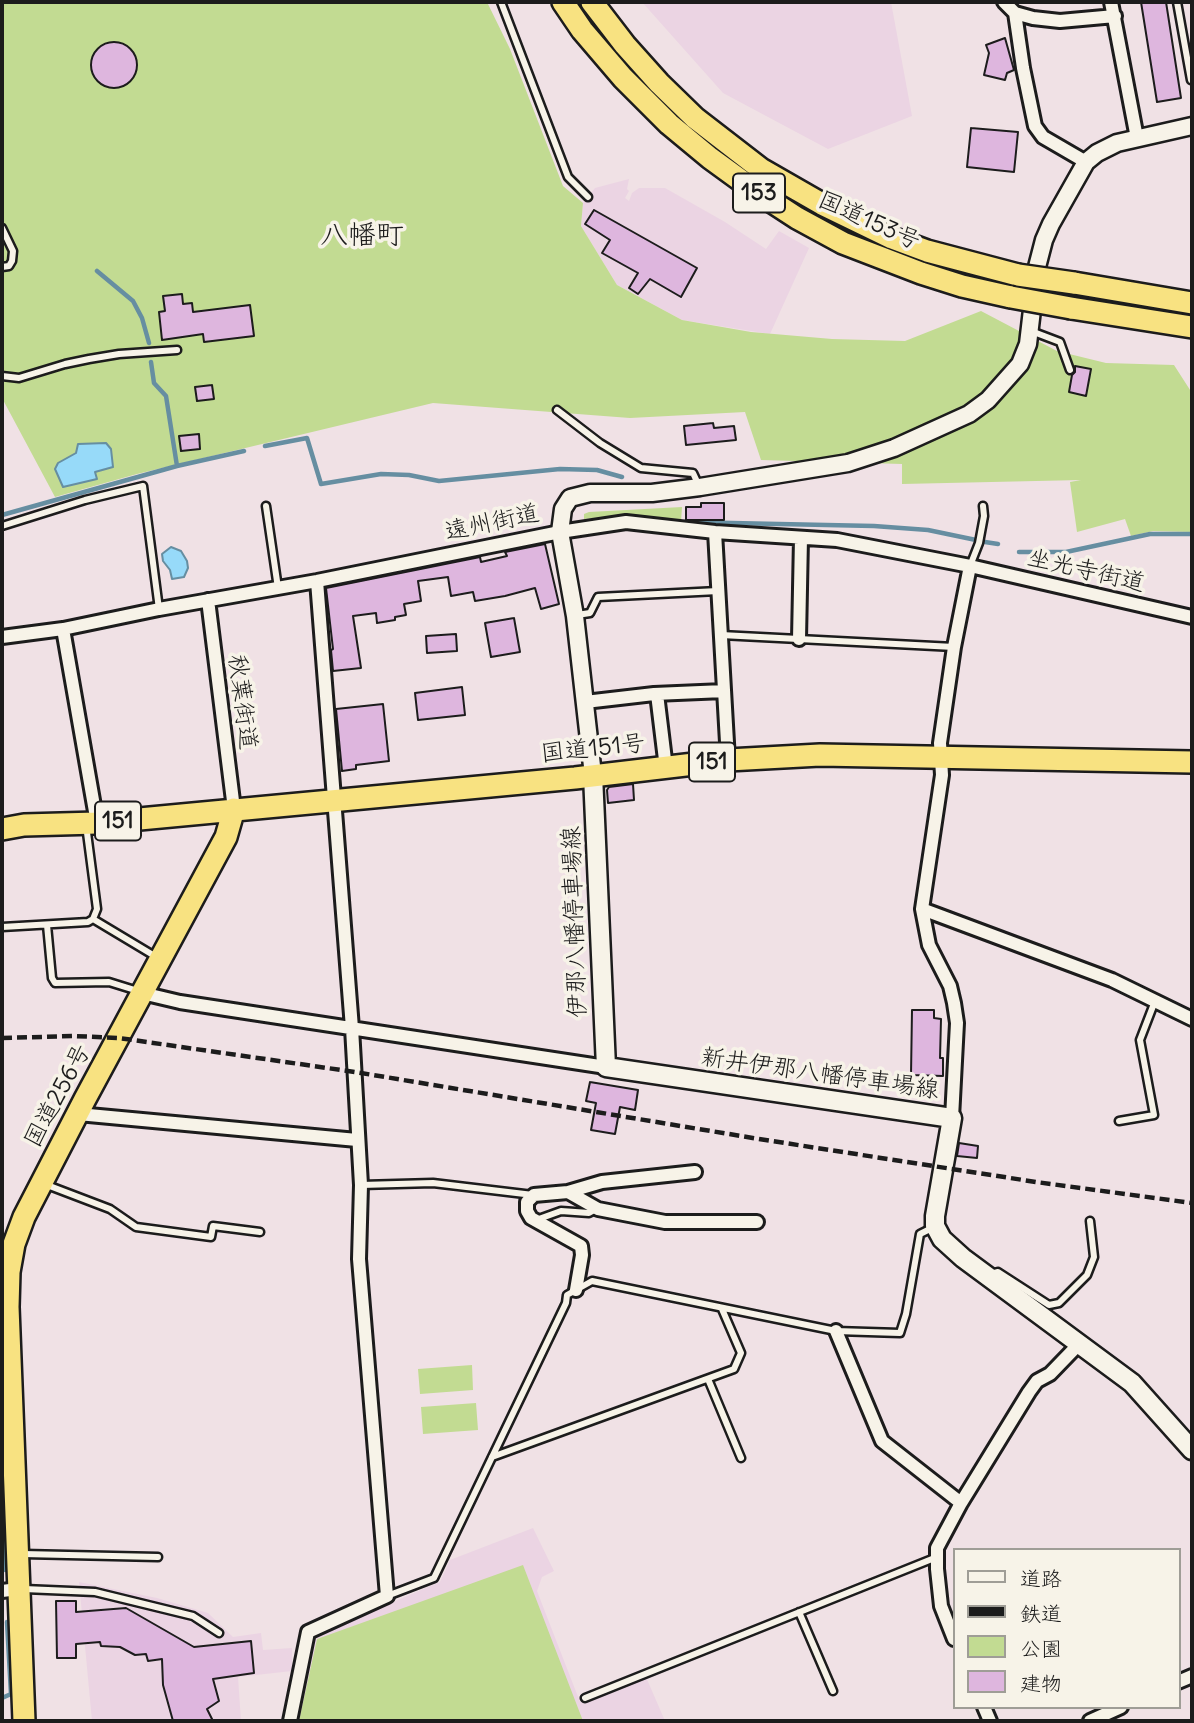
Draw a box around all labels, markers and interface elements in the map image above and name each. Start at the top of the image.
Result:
road number: 153 [733,174,785,212]
street label: 国道153号 [813,186,925,256]
district label: 八幡町 [320,219,404,253]
street label: 遠州街道 [442,499,542,547]
street label: 坐光寺街道 [1024,543,1148,599]
street label: 秋葉街道 [222,653,262,751]
street label: 国道151号 [539,729,647,769]
road number: 151 [689,742,735,782]
road number: 151 [95,802,141,841]
street label: 伊那八幡停車場線 [557,826,593,1018]
street label: 国道256号 [19,1039,97,1153]
street label: 新井伊那八幡停車場線 [699,1043,941,1105]
legend [953,1548,1180,1709]
text: 道路 [1020,1565,1062,1592]
text: 鉄道 [1020,1600,1062,1627]
text: 公園 [1020,1635,1062,1662]
text: 建物 [1020,1670,1062,1697]

